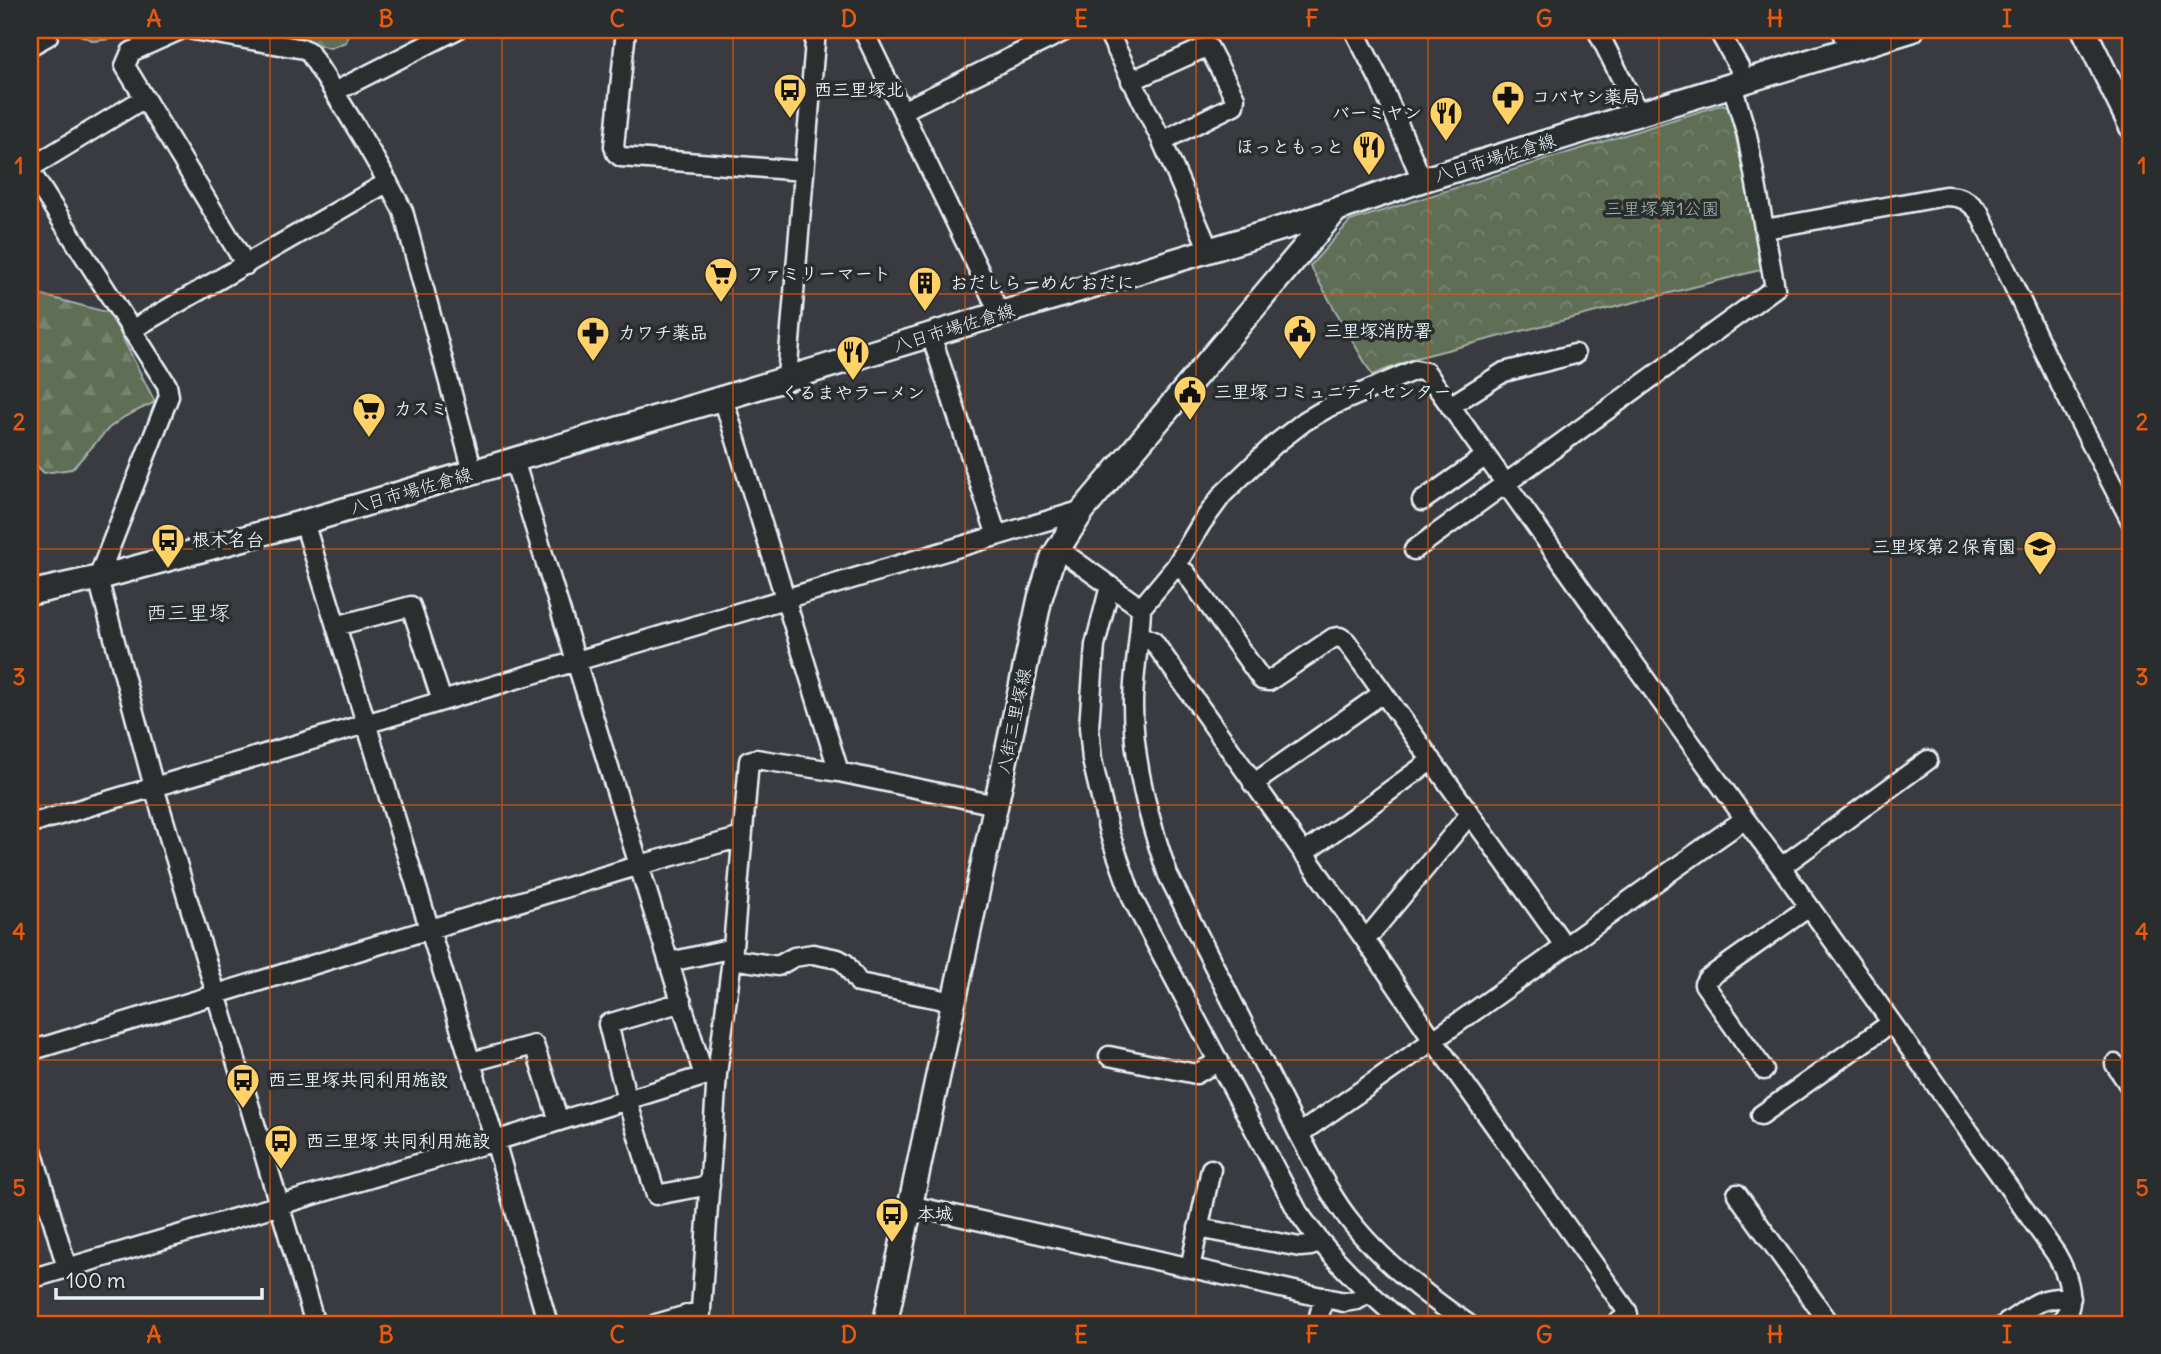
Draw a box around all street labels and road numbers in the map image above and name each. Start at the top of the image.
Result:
street label: 八日市場佐倉線 [1431,128,1558,187]
street label: 八日市場佐倉線 [890,298,1017,357]
street label: 八日市場佐倉線 [347,462,475,519]
street label: 八街三里塚線 [991,666,1036,776]

